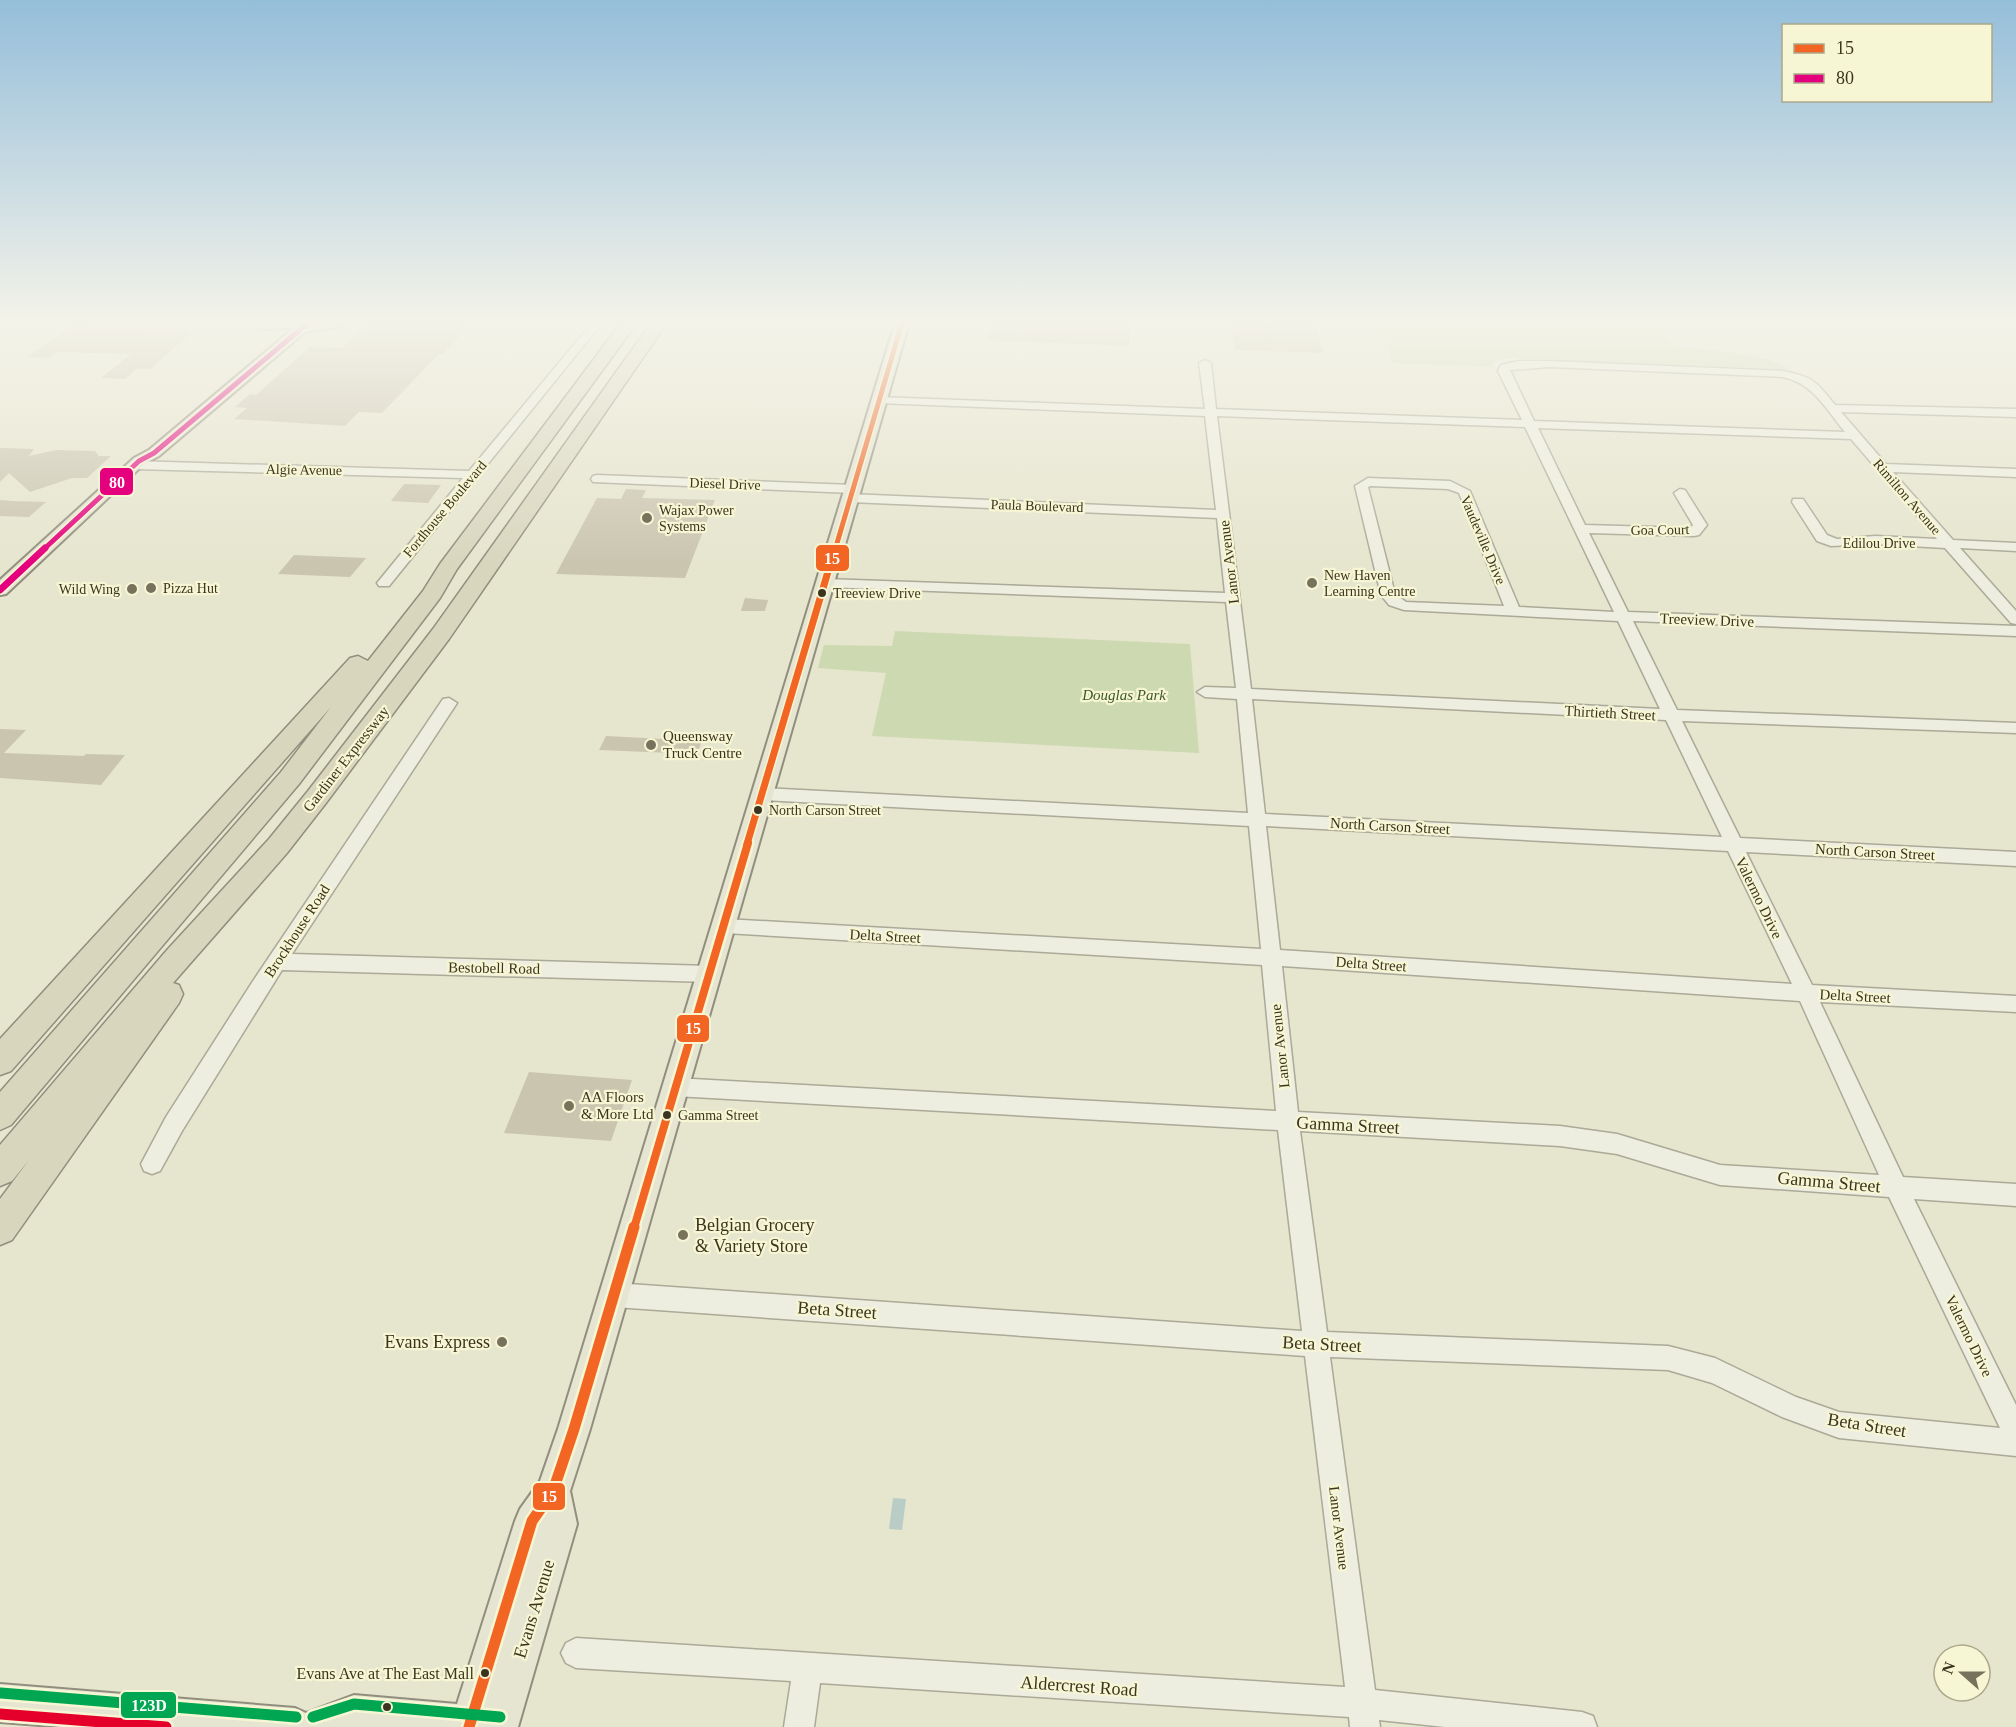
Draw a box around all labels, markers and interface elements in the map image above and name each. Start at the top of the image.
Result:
legend [1782,24,1992,102]
text: 15 [1836,38,1854,58]
text: 80 [1836,68,1854,88]
street label: Rimilton Avenue [1870,456,1944,538]
street label: Fordhouse Boulevard [400,458,490,560]
street label: Algie Avenue [266,462,342,478]
line badge: 80 [99,467,134,496]
text: 80 [109,474,125,491]
street label: Diesel Drive [689,475,761,493]
street label: Vaudeville Drive [1457,493,1509,587]
street label: Paula Boulevard [990,497,1084,515]
place label: Wajax Power Systems [659,503,734,534]
marker: Wajax Power Systems [640,511,654,525]
street label: Lanor Avenue [1216,519,1242,605]
street label: Goa Court [1631,522,1690,538]
street label: Edilou Drive [1843,536,1915,551]
line badge: 15 [815,544,850,572]
text: 15 [824,550,840,567]
place label: New Haven Learning Centre [1324,568,1415,599]
marker: New Haven Learning Centre [1305,576,1319,590]
marker: Pizza Hut [144,581,158,595]
place label: Pizza Hut [163,581,218,596]
place label: Wild Wing [59,582,120,597]
marker: Wild Wing [125,582,139,596]
place label: Treeview Drive [833,586,921,601]
marker: Treeview Drive [816,587,828,599]
street label: Treeview Drive [1660,610,1755,630]
park label: Douglas Park [1081,687,1166,703]
street label: Gardiner Expressway [300,703,392,815]
street label: Thirtieth Street [1564,703,1657,723]
place label: Queensway Truck Centre [663,728,742,761]
marker: Queensway Truck Centre [644,738,658,752]
place label: North Carson Street [769,803,881,818]
marker: North Carson Street [752,804,764,816]
street label: North Carson Street [1330,815,1451,837]
street label: North Carson Street [1815,841,1936,863]
street label: Valermo Drive [1732,855,1786,942]
street label: Brockhouse Road [261,881,333,980]
street label: Delta Street [849,926,922,946]
street label: Delta Street [1335,954,1408,975]
street label: Bestobell Road [448,959,541,977]
street label: Delta Street [1819,986,1892,1006]
street label: Lanor Avenue [1268,1003,1292,1089]
line badge: 15 [676,1014,710,1043]
text: 15 [685,1020,701,1037]
place label: AA Floors & More Ltd [581,1089,654,1122]
marker: AA Floors & More Ltd [562,1099,576,1113]
place label: Gamma Street [678,1108,759,1123]
marker: Gamma Street [661,1109,673,1121]
street label: Gamma Street [1296,1112,1400,1138]
street label: Gamma Street [1777,1168,1881,1196]
place label: Belgian Grocery & Variety Store [695,1215,814,1256]
marker: Belgian Grocery & Variety Store [676,1228,690,1242]
street label: Valermo Drive [1942,1293,1996,1380]
street label: Beta Street [797,1297,877,1323]
place label: Evans Express [385,1332,490,1352]
street label: Beta Street [1282,1332,1362,1356]
marker: Evans Express [495,1335,509,1349]
street label: Beta Street [1826,1409,1908,1441]
line badge: 15 [532,1482,566,1511]
street label: Lanor Avenue [1326,1485,1352,1571]
text: 15 [541,1488,557,1505]
street label: Evans Avenue [510,1557,558,1661]
north arrow [1932,1643,1992,1703]
text: N [1938,1659,1959,1676]
place label: Evans Ave at The East Mall [296,1665,475,1682]
marker: Evans Ave at The East Mall [479,1667,491,1679]
street label: Aldercrest Road [1020,1672,1138,1700]
line badge: 123D [120,1691,177,1719]
text: 123D [131,1697,167,1714]
unlabelled marker [381,1701,393,1713]

